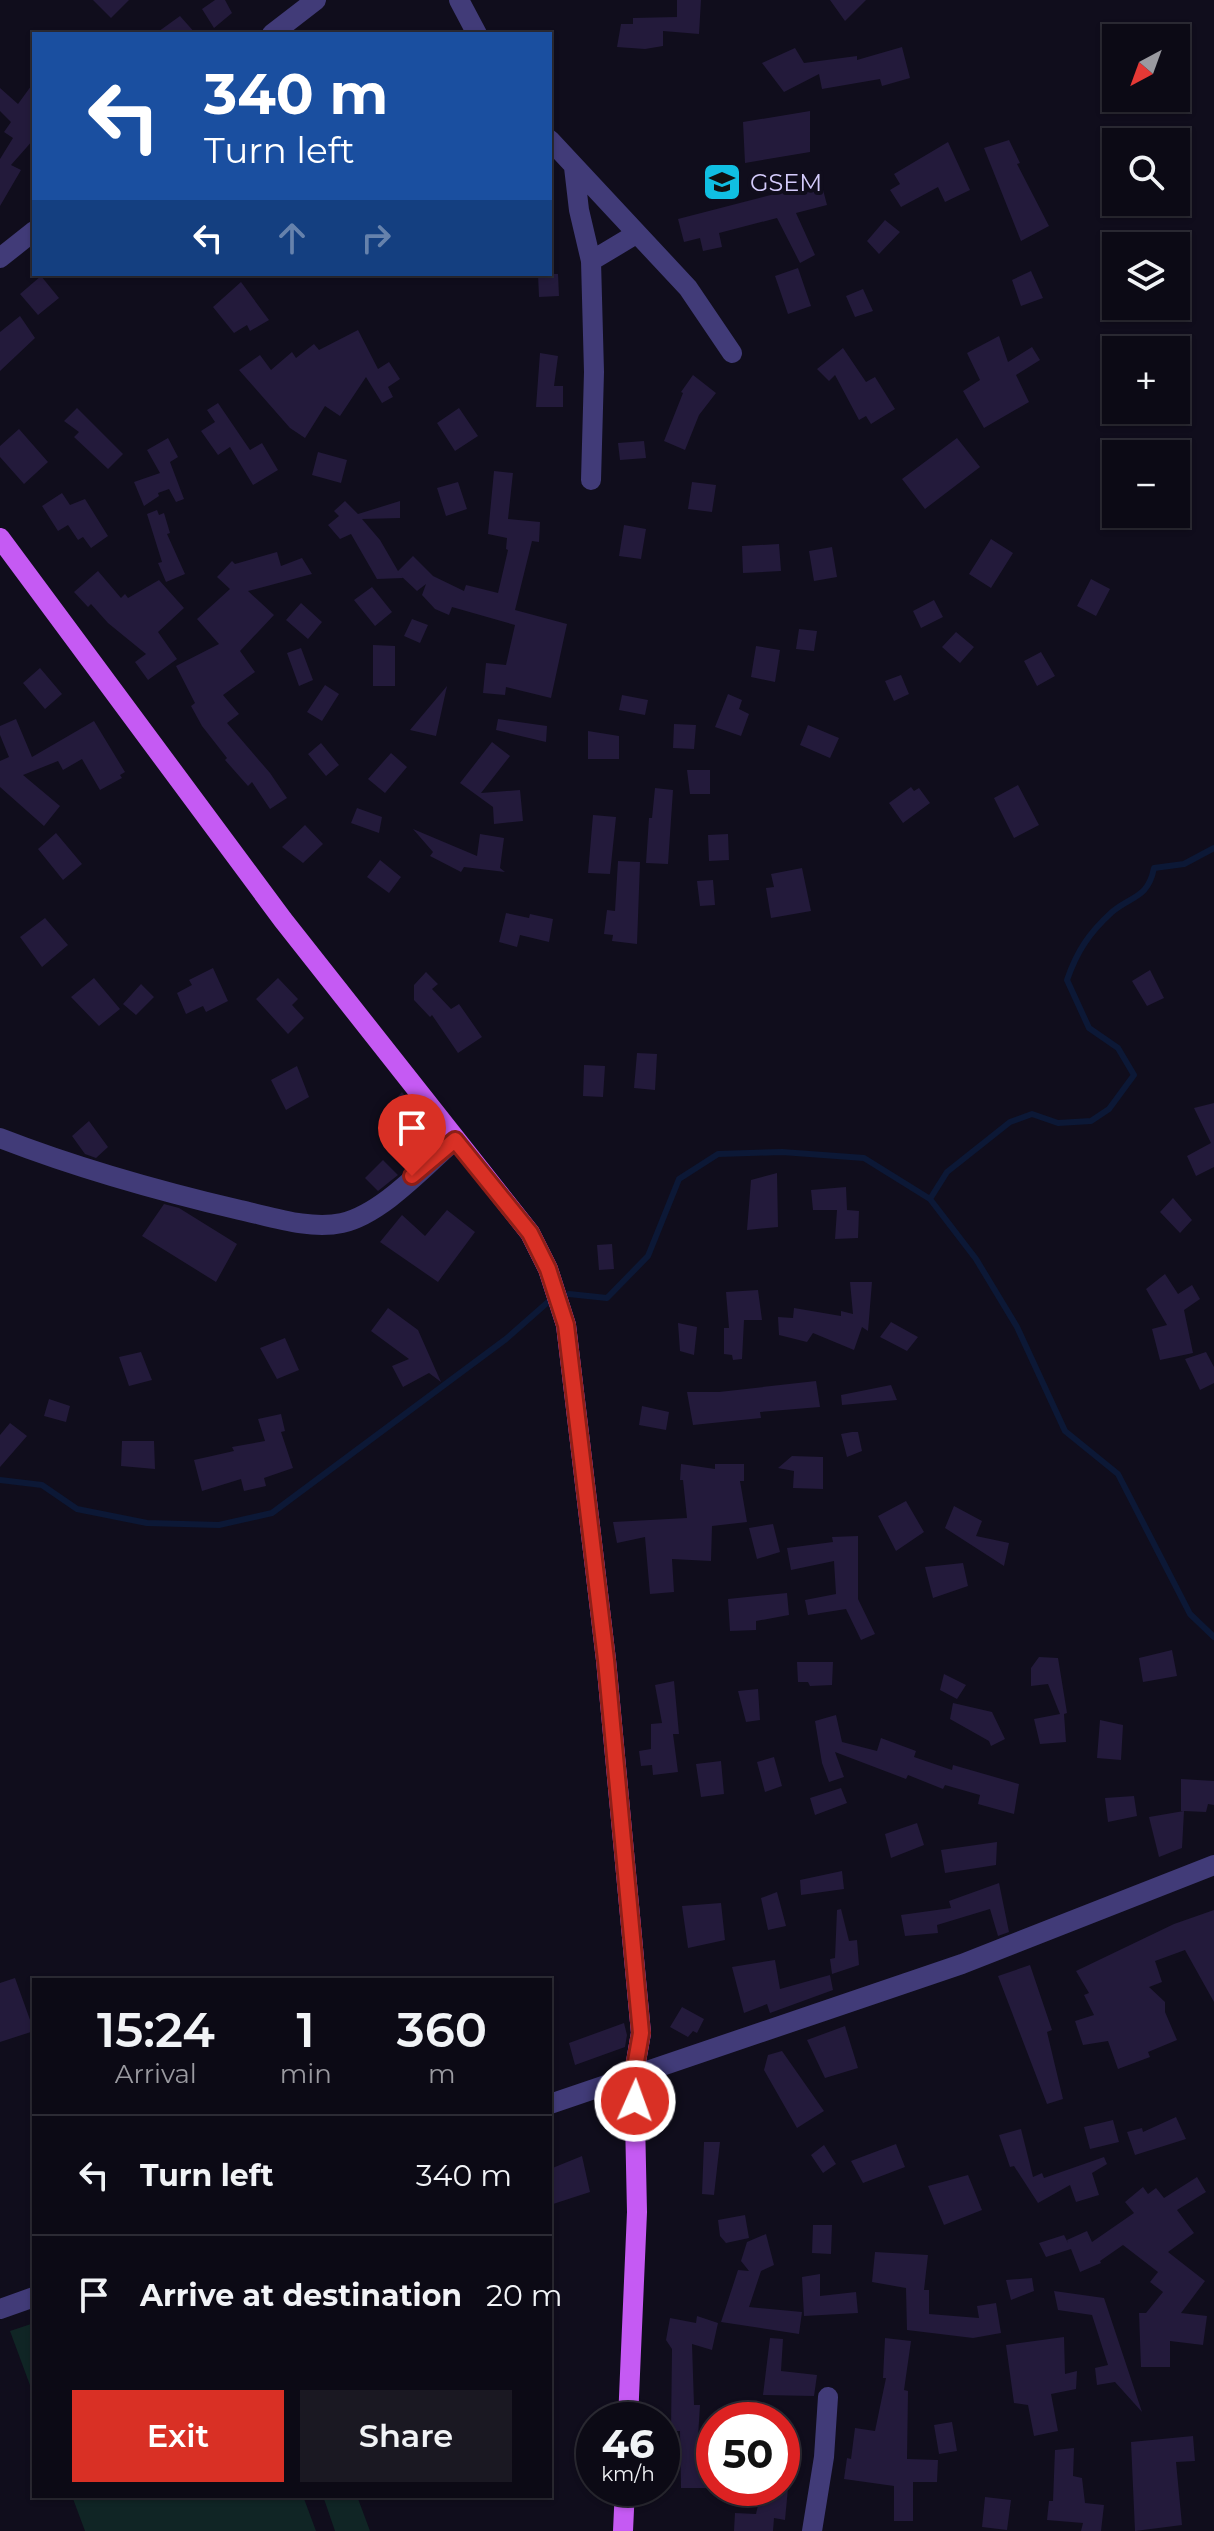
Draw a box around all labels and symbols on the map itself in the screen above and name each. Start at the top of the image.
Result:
north arrow [1102,24,1190,112]
school or university icon: GSEM [701,161,743,203]
place label: GSEM [750,168,822,197]
pin [378,1094,446,1176]
position arrow [593,2059,677,2143]
speed limit sign: 50 [696,2402,800,2506]

